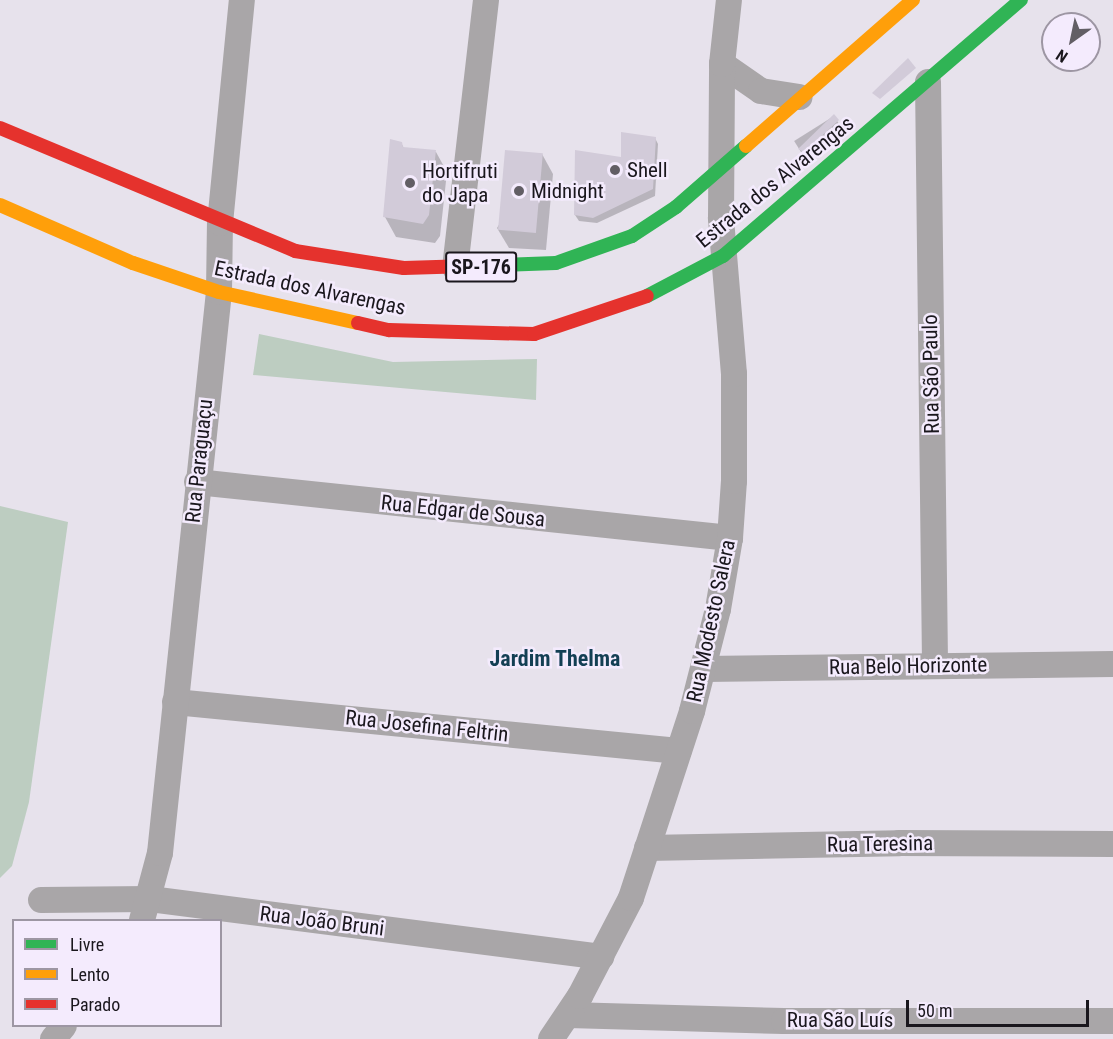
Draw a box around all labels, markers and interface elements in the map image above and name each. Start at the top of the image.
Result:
north arrow [1041,12,1101,72]
text: N [1053,45,1071,66]
street label: Estrada dos Alvarengas [691,111,859,253]
place label: Shell [627,157,668,183]
place label: Hortifruti do Japa [422,158,498,208]
marker: Shell [608,163,622,177]
marker: Hortifruti do Japa [403,176,417,190]
place label: Midnight [531,178,604,204]
marker: Midnight [512,184,526,198]
road number: SP-176 [445,250,517,284]
street label: Estrada dos Alvarengas [212,255,408,321]
street label: Rua São Paulo [917,314,945,434]
street label: Rua Paraguaçu [180,398,218,524]
street label: Rua Edgar de Sousa [380,490,546,532]
street label: Rua Modesto Salera [681,537,741,705]
district label: Jardim Thelma [489,646,621,672]
street label: Rua Belo Horizonte [829,652,987,680]
street label: Rua Josefina Feltrin [344,705,510,747]
street label: Rua Teresina [826,830,934,858]
street label: Rua João Bruni [258,901,386,941]
legend [12,919,222,1027]
text: Livre [70,934,104,955]
text: Lento [70,964,110,985]
scale bar [909,988,1092,1026]
text: Parado [70,994,120,1015]
text: 50 m [917,1000,952,1021]
street label: Rua São Luís [787,1007,893,1033]

